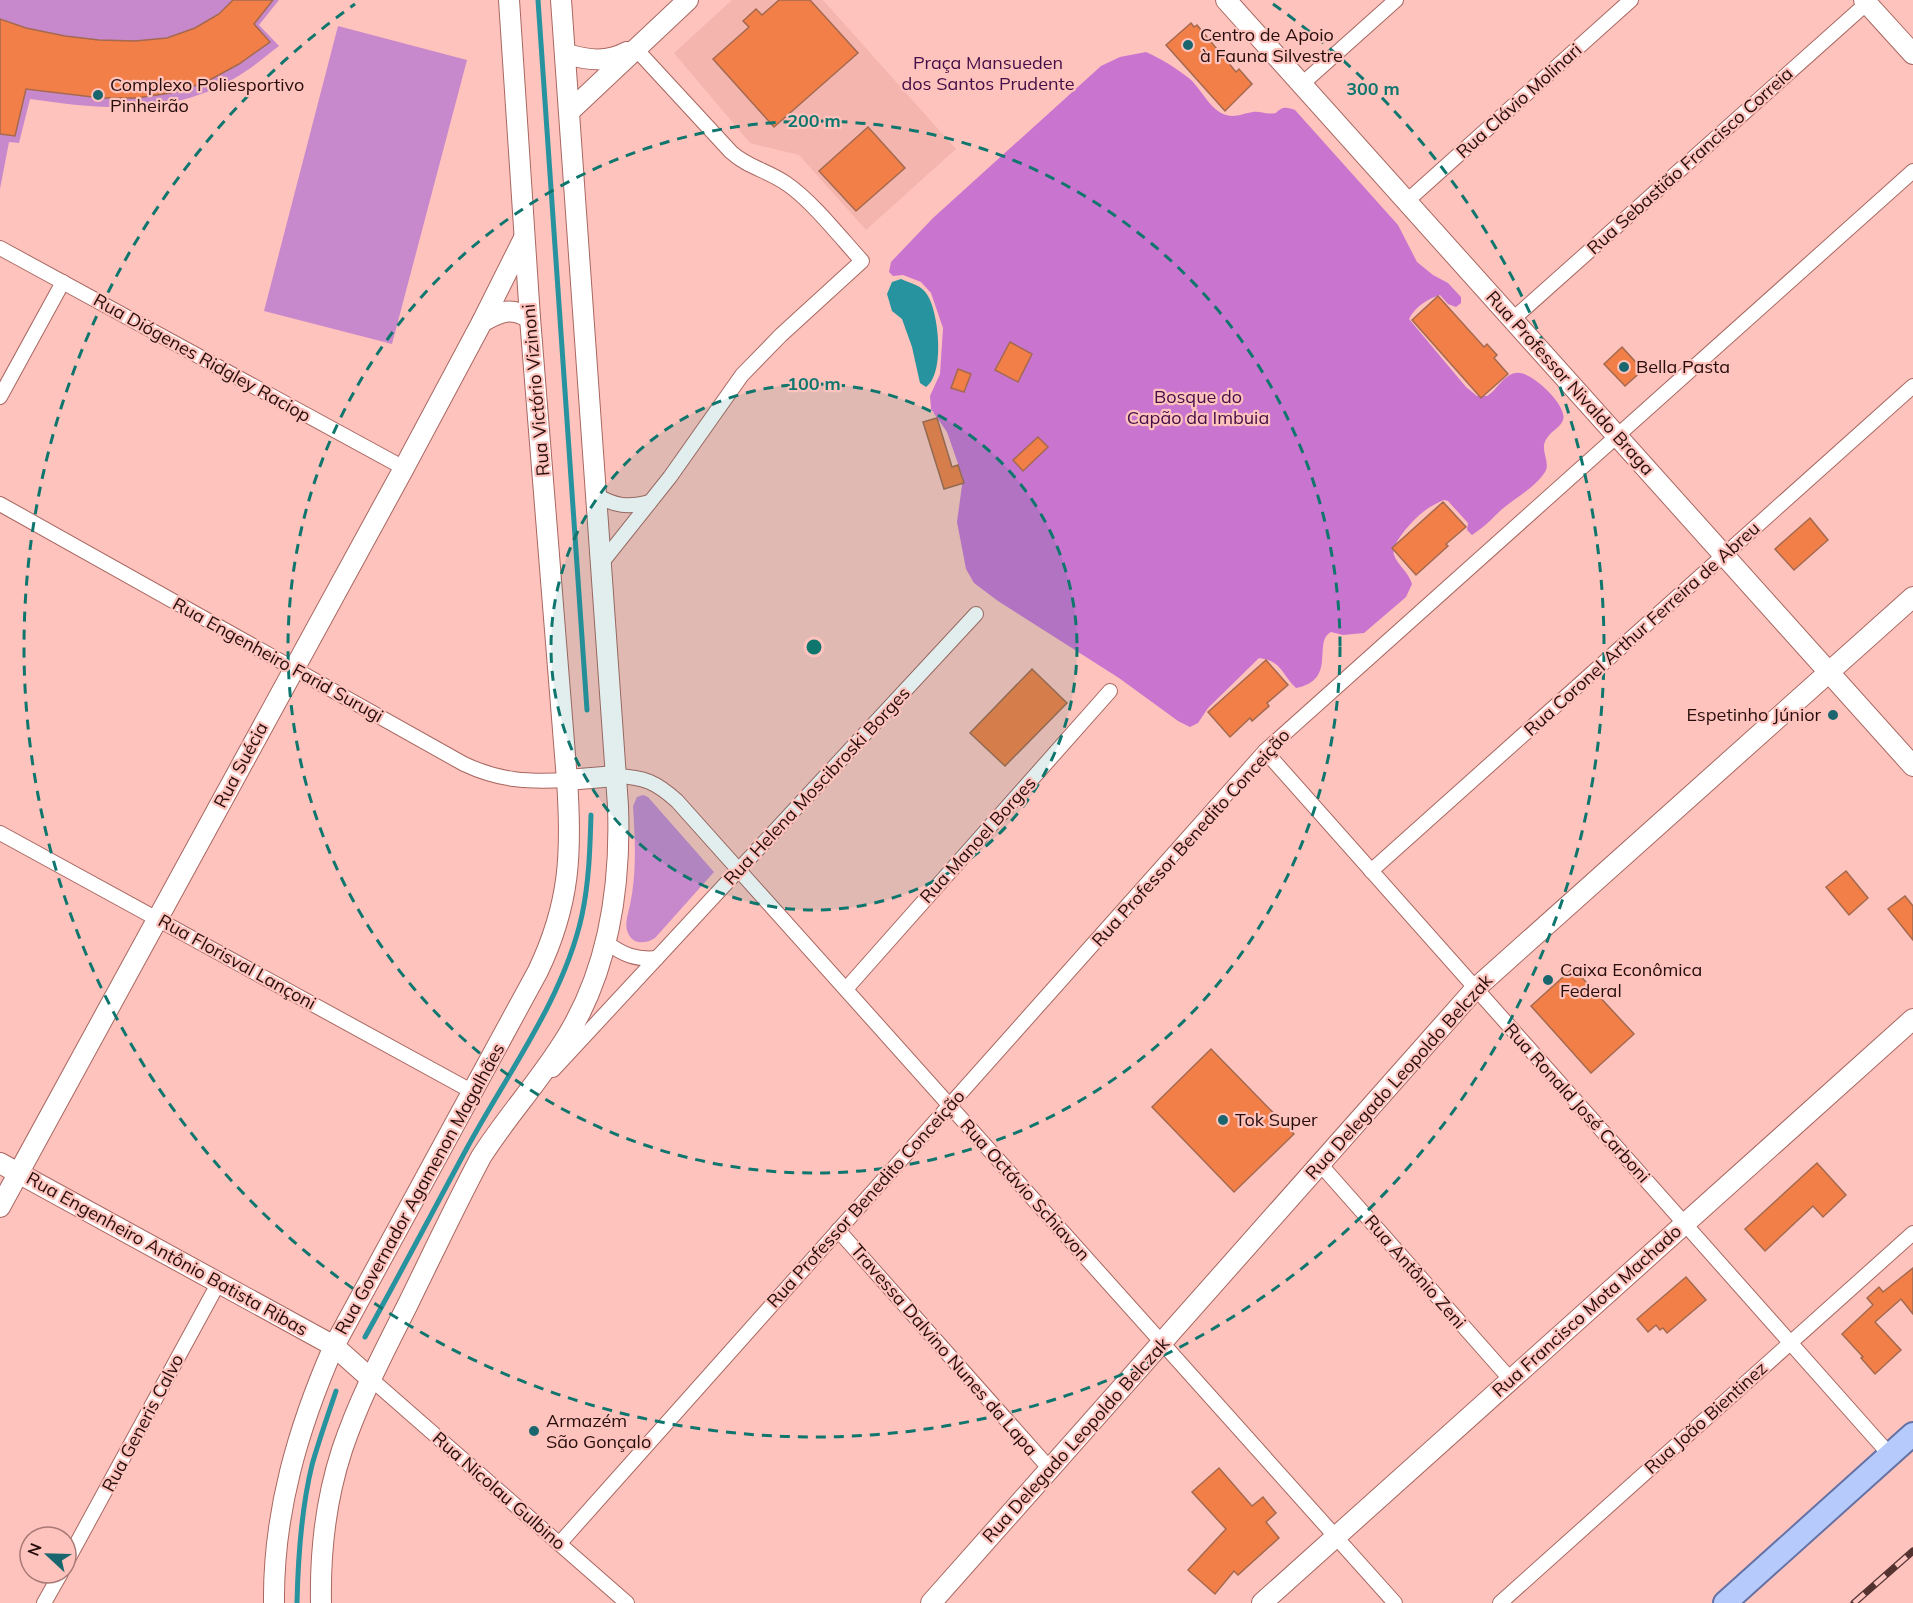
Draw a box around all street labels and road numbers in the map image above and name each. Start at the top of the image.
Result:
street label: Rua Clávio Molinari [1451,38,1586,163]
street label: Rua Sebastião Francisco Correia [1582,62,1797,259]
street label: Rua Professor Nivaldo Braga [1481,286,1659,480]
street label: Rua Diógenes Ridgley Raciop [89,288,315,427]
street label: Rua Victório Vizinoni [517,303,554,477]
street label: Rua Coronel Arthur Ferreira de Abreu [1519,517,1764,741]
street label: Rua Engenheiro Farid Surugi [169,592,388,727]
street label: Rua Helena Moscibroski Borges [719,682,915,890]
street label: Rua Suécia [208,718,273,812]
street label: Rua Professor Benedito Conceição [1087,724,1295,951]
street label: Rua Manoel Borges [915,771,1041,908]
street label: Rua Florisval Lançoni [154,909,320,1014]
street label: Rua Delegado Leopoldo Belczak [1300,969,1498,1184]
street label: Rua Ronald José Carboni [1500,1018,1655,1187]
street label: Rua Governador Agamenon Magalhães [330,1039,510,1339]
street label: Rua Professor Benedito Conceição [762,1085,970,1312]
street label: Rua Octávio Schiavon [956,1114,1095,1265]
street label: Rua Engenheiro Antônio Batista Ribas [22,1166,312,1341]
street label: Rua Antônio Zeni [1360,1210,1471,1333]
street label: Rua Francisco Mota Machado [1487,1219,1686,1402]
street label: Travessa Dalvino Nunes da Lapa [846,1239,1043,1460]
street label: Rua Delegado Leopoldo Belczak [977,1332,1175,1547]
street label: Rua Generis Calvo [97,1350,189,1496]
street label: Rua João Bientinez [1639,1356,1772,1479]
street label: Rua Nicolau Gulbino [428,1427,571,1555]

